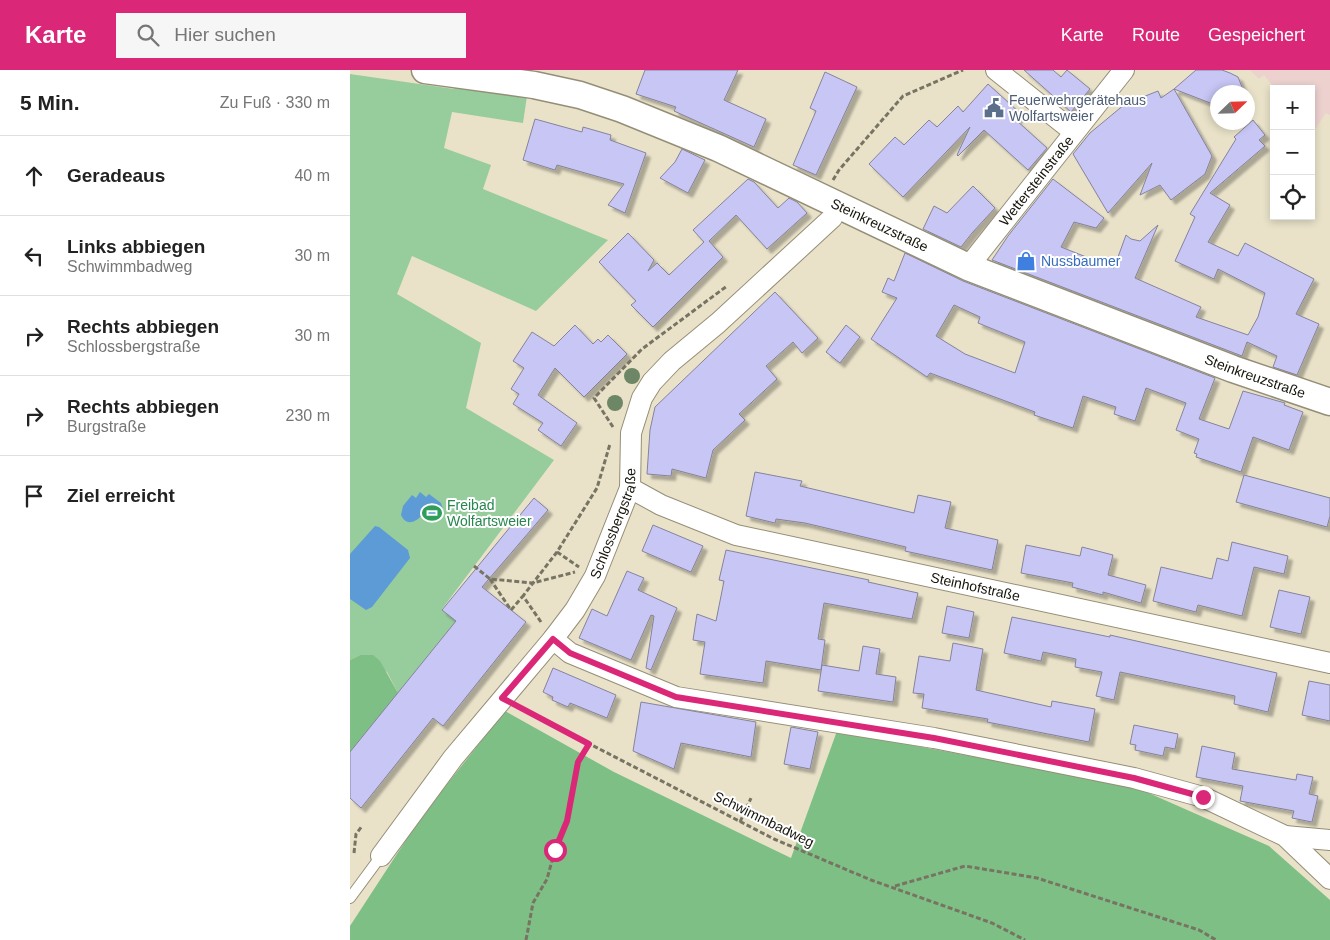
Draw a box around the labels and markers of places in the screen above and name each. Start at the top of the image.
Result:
place label: Feuerwehrgerätehaus Wolfartsweier [1009,92,1146,124]
public building icon: Feuerwehrgerätehaus Wolfartsweier [983,97,1005,119]
shop icon: Nussbaumer [1015,250,1037,272]
place label: Nussbaumer [1041,253,1121,269]
place label: Freibad Wolfartsweier [447,497,532,529]
sports icon: Freibad Wolfartsweier [421,502,443,524]

